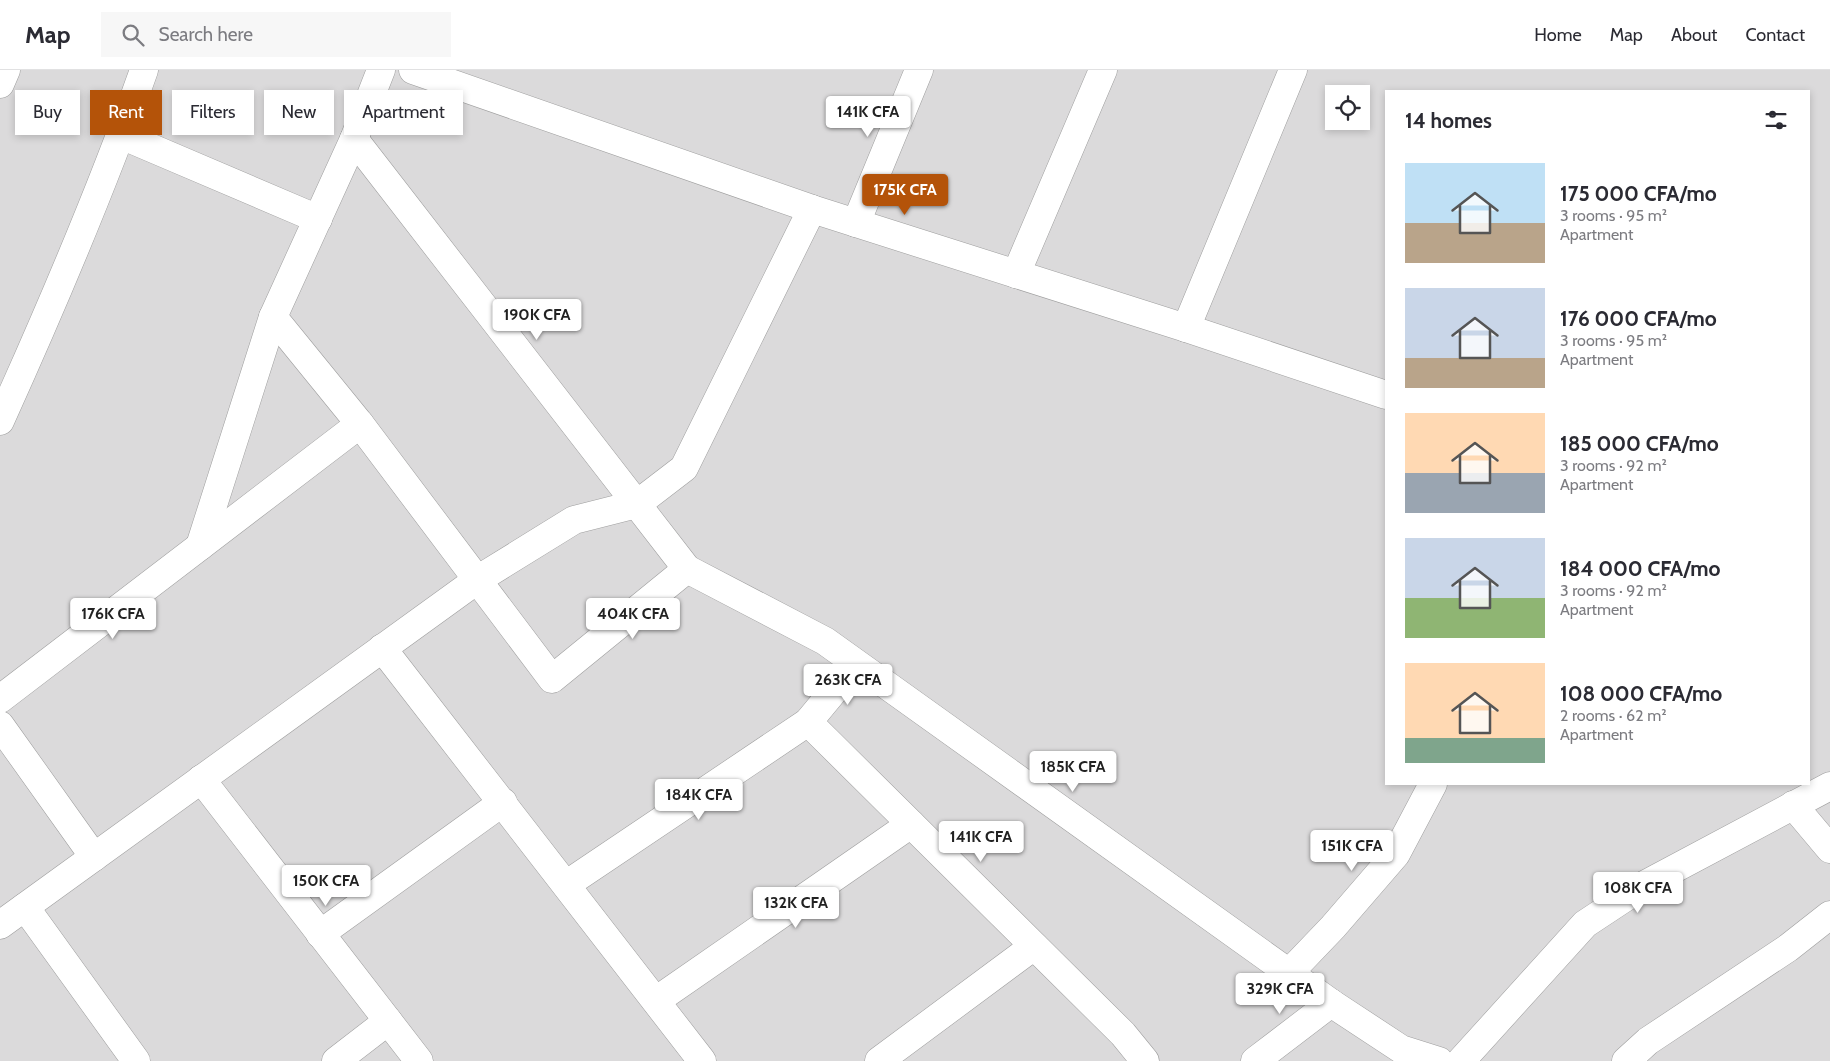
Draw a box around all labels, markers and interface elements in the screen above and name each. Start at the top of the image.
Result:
search box [101,12,451,57]
text: Map [25,20,71,49]
icon: search [119,21,147,49]
text: Search here [159,23,253,46]
text: Home [1534,24,1582,46]
text: Map [1610,24,1643,46]
text: About [1671,24,1717,46]
text: Contact [1745,24,1805,46]
map controls [1325,85,1370,130]
button: locate [1325,85,1370,130]
chip: Buy [15,90,80,135]
chip: Rent [90,90,162,135]
chip: Filters [172,90,254,135]
chip: New [264,90,334,135]
chip: Apartment [344,90,463,135]
pin: 141K CFA [816,96,920,138]
text: 141K CFA [837,102,899,121]
icon: filters [1762,106,1790,134]
text: 14 homes [1405,108,1492,133]
pin: 175K CFA [853,174,957,216]
text: 175K CFA [873,180,937,199]
text: 175 000 CFA/mo [1560,181,1717,206]
icon: home [1445,183,1505,243]
text: 3 rooms · 95 m² [1560,206,1667,225]
text: Apartment [1560,225,1633,244]
pin: 190K CFA [485,298,589,341]
text: 190K CFA [503,305,571,324]
text: 176 000 CFA/mo [1560,306,1717,331]
icon: home [1445,308,1505,368]
text: 3 rooms · 95 m² [1560,331,1667,350]
text: Apartment [1560,350,1633,369]
text: 185 000 CFA/mo [1560,431,1719,456]
icon: home [1445,433,1505,493]
text: 3 rooms · 92 m² [1560,456,1667,475]
text: Apartment [1560,475,1633,494]
text: 184 000 CFA/mo [1560,556,1720,581]
icon: home [1445,558,1505,618]
text: 3 rooms · 92 m² [1560,581,1667,600]
pin: 176K CFA [61,598,165,640]
pin: 404K CFA [581,598,685,640]
text: Apartment [1560,600,1633,619]
text: 176K CFA [81,604,145,623]
text: 404K CFA [597,604,669,623]
pin: 263K CFA [796,664,900,706]
text: 263K CFA [814,670,882,689]
text: 108 000 CFA/mo [1560,681,1722,706]
icon: home [1445,683,1505,743]
text: 2 rooms · 62 m² [1560,706,1667,725]
text: Apartment [1560,725,1633,744]
pin: 185K CFA [1021,750,1125,793]
text: 185K CFA [1040,757,1106,776]
pin: 184K CFA [647,778,751,821]
text: 184K CFA [666,785,732,804]
pin: 141K CFA [929,820,1033,863]
text: 141K CFA [950,827,1012,846]
pin: 151K CFA [1300,830,1404,872]
text: 151K CFA [1321,836,1383,855]
pin: 150K CFA [274,864,378,907]
text: 150K CFA [293,871,359,890]
pin: 108K CFA [1586,872,1690,914]
text: 108K CFA [1604,878,1672,897]
pin: 132K CFA [744,886,848,929]
text: 132K CFA [764,893,828,912]
pin: 329K CFA [1228,972,1332,1015]
text: 329K CFA [1246,979,1314,998]

